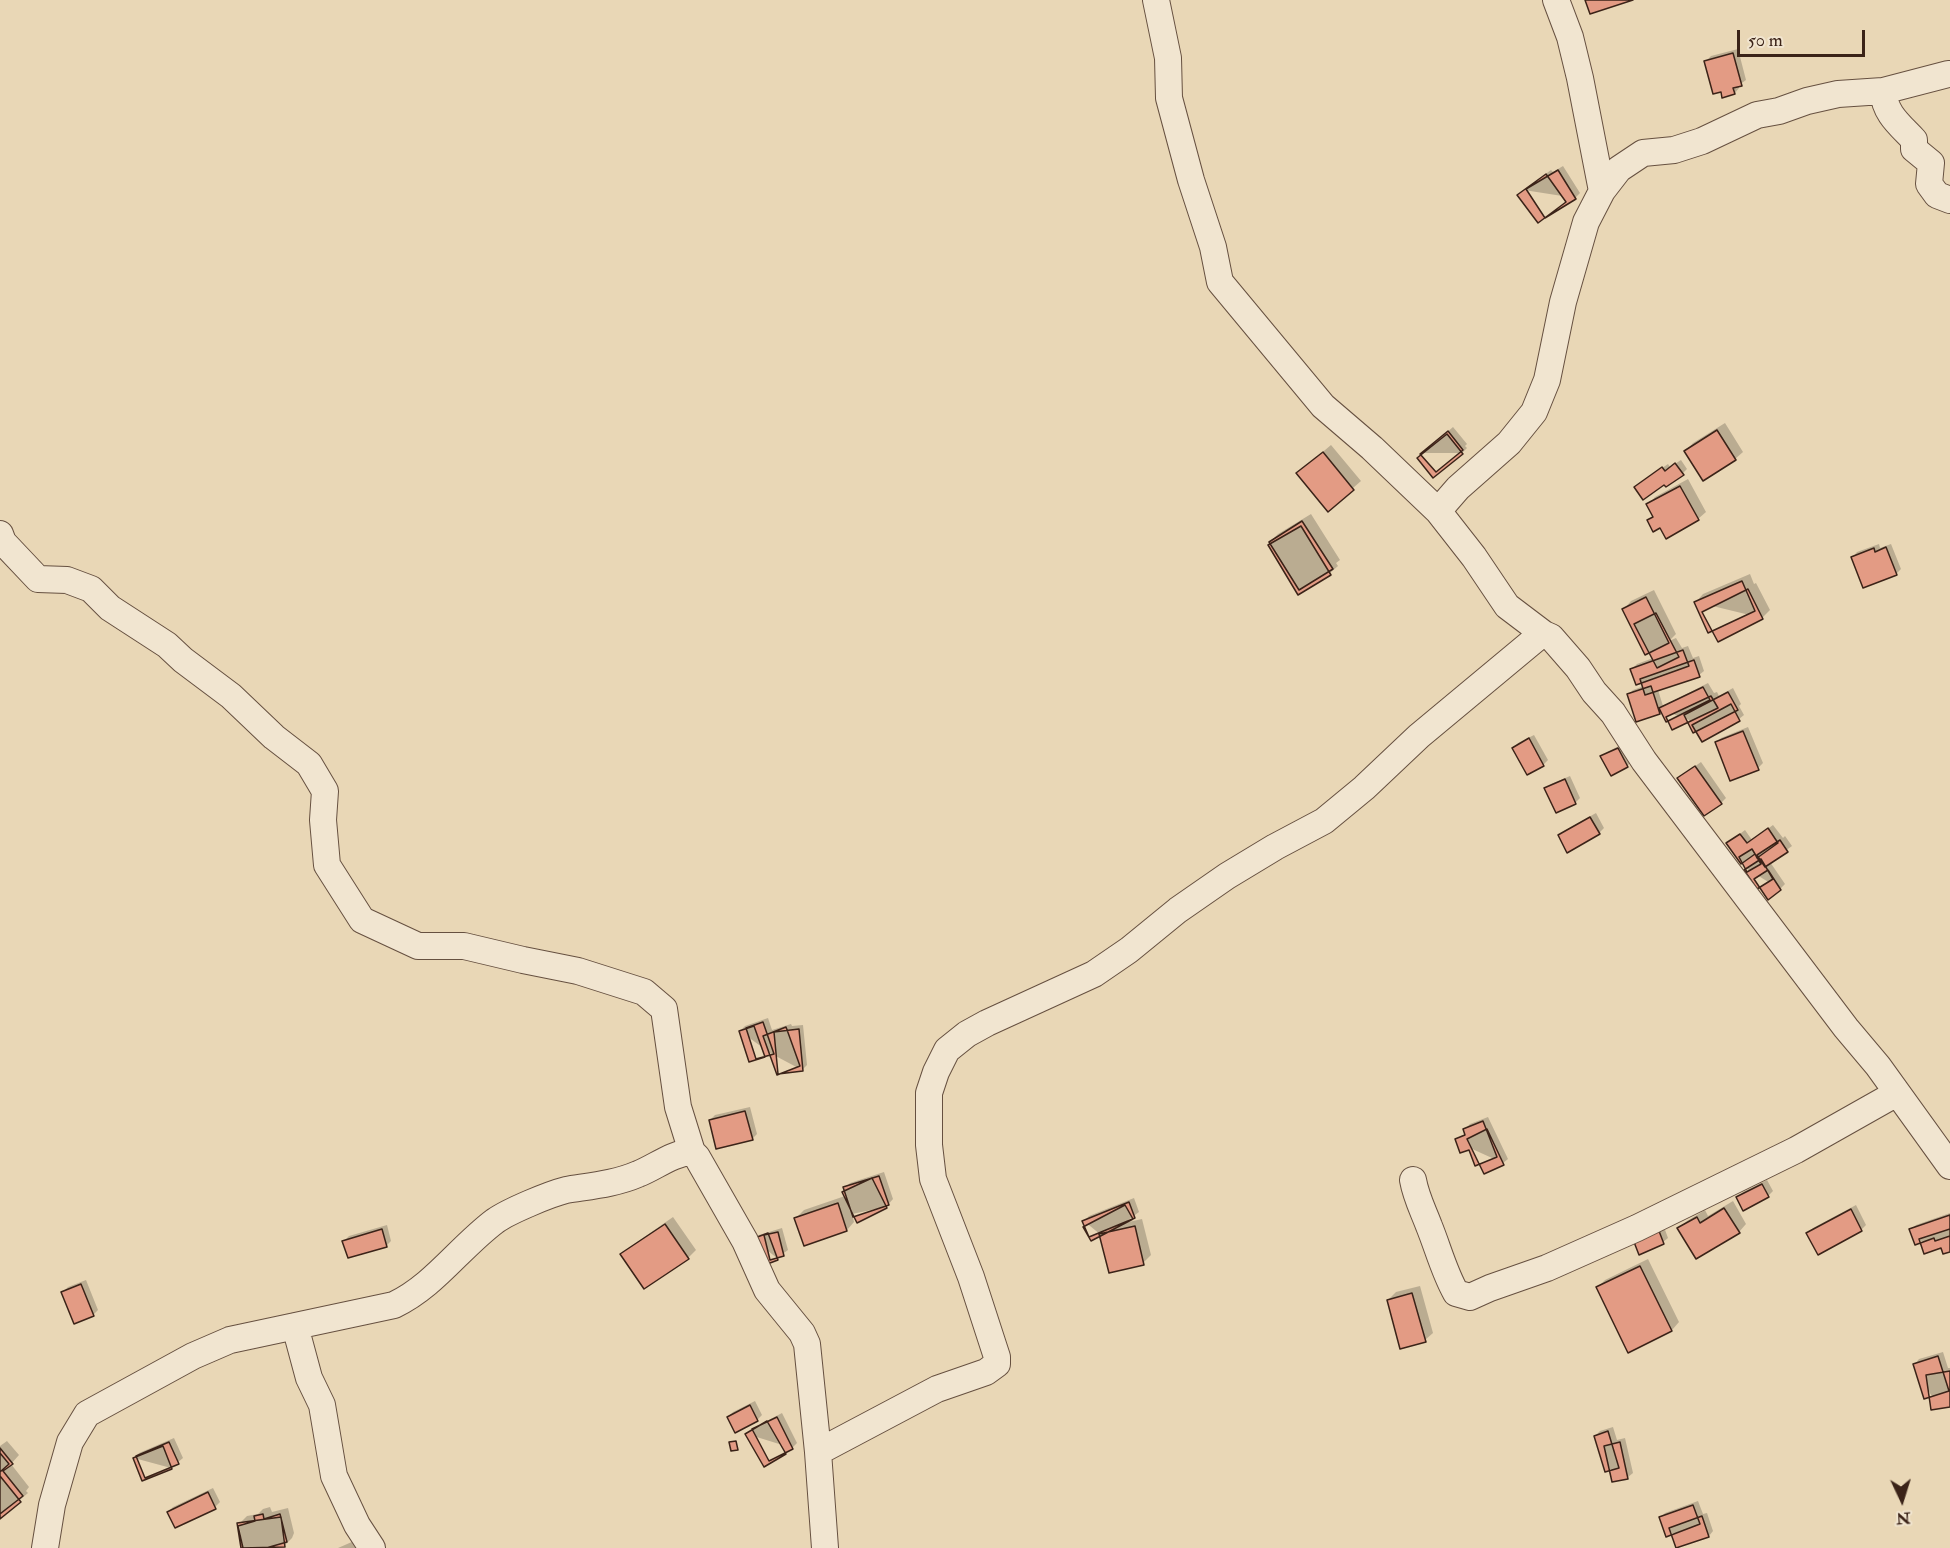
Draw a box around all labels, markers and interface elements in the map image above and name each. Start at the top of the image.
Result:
scale bar [1740,18,1868,56]
text: 50 m [1748,29,1783,52]
north arrow [1872,1470,1932,1530]
text: N [1895,1507,1911,1528]

